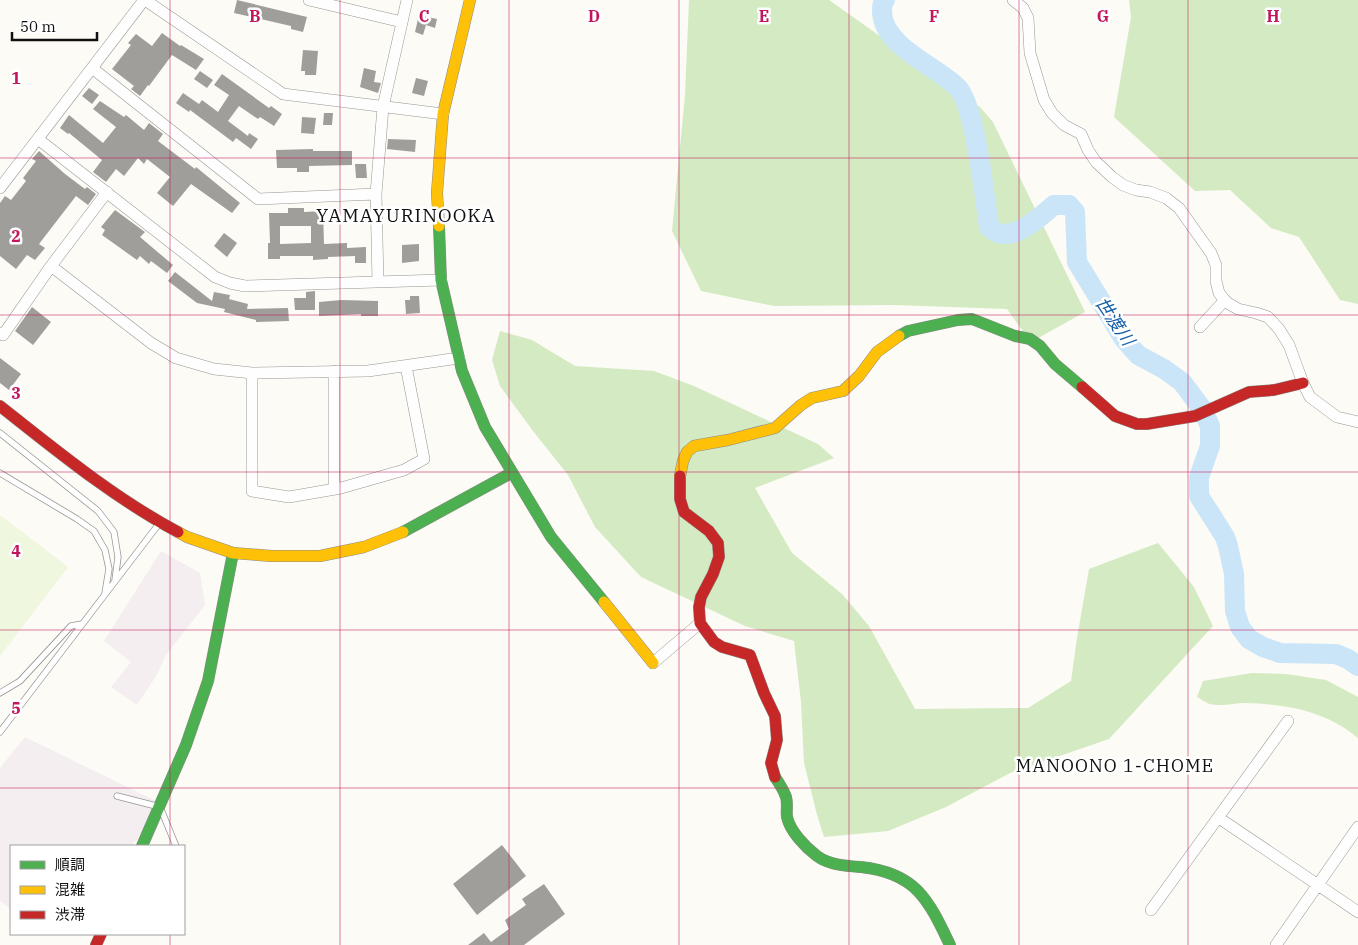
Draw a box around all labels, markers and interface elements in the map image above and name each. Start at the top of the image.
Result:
text: B [249,6,261,26]
text: C [419,6,429,26]
text: D [588,6,600,26]
text: E [759,6,769,26]
text: F [929,6,939,26]
text: G [1097,6,1109,26]
text: H [1267,6,1280,26]
scale bar [12,10,98,42]
text: 50 m [20,17,56,36]
text: 1 [11,68,21,88]
district label: YAMAYURINOOKA [316,203,496,227]
text: 2 [11,226,21,246]
water label: 世渡川 [1090,292,1141,351]
text: 3 [11,383,21,403]
text: 4 [11,541,21,561]
text: 5 [11,698,21,718]
district label: MANOONO 1-CHOME [1016,754,1214,777]
legend [10,845,185,935]
text: 順調 [55,855,85,874]
text: 混雑 [55,880,85,899]
text: 渋滞 [55,905,85,924]

